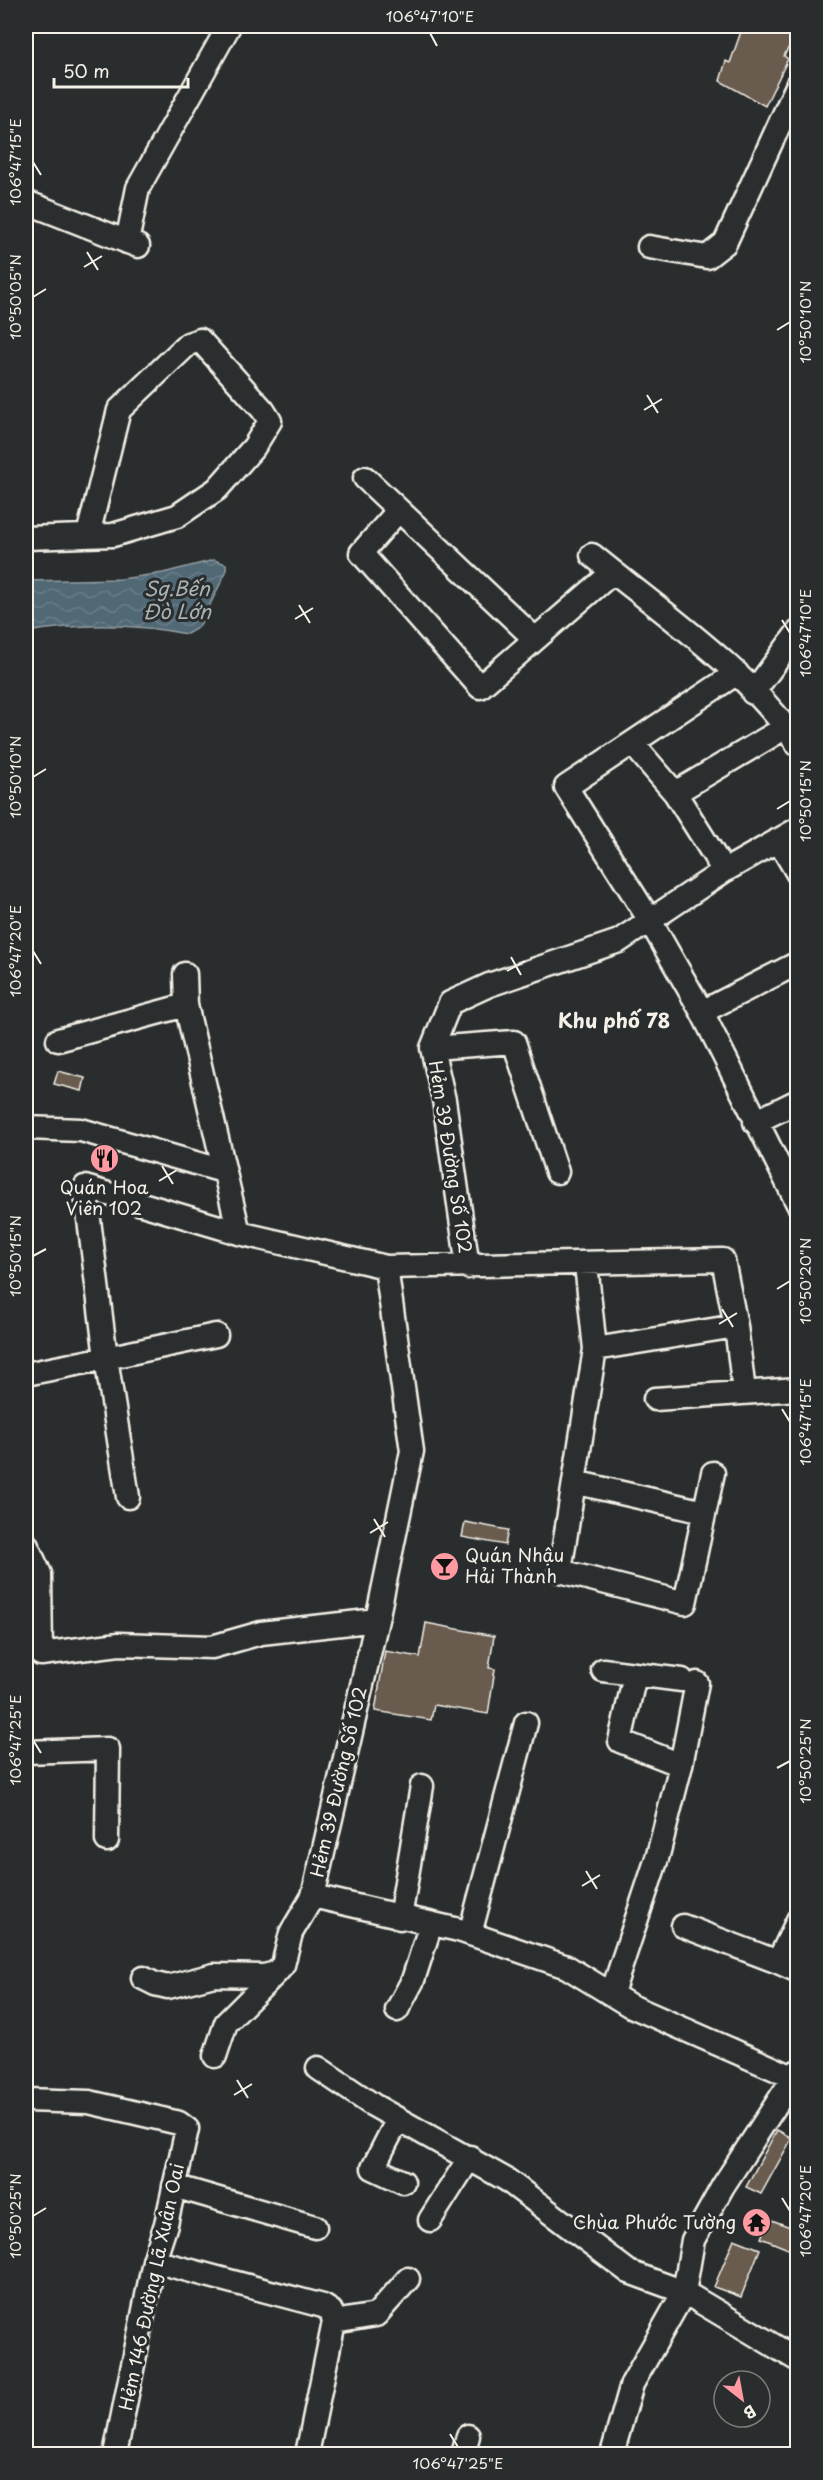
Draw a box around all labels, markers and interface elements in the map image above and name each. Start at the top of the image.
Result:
text: 106°47'10"E [386,4,474,27]
scale bar [54,51,188,89]
text: 50 m [63,57,110,84]
text: 106°47'15"E [3,118,26,206]
text: 10°50'05"N [3,254,26,340]
text: 10°50'10"N [793,280,816,364]
water label: Sg.Bến Đò Lớn [143,573,212,626]
text: 106°47'10"E [793,589,816,677]
text: 10°50'10"N [3,735,26,819]
text: 10°50'15"N [793,760,816,842]
text: 106°47'20"E [3,905,26,997]
district label: Khu phố 78 [558,1005,670,1035]
street label: Hẻm 39 Đường Số 102 [423,1058,480,1255]
restaurant icon: Quán Hoa Viên 102 [88,1143,120,1175]
place label: Quán Hoa Viên 102 [60,1173,149,1221]
text: 10°50'15"N [3,1215,26,1297]
text: 10°50'20"N [793,1238,816,1324]
text: 106°47'15"E [793,1378,816,1466]
place label: Quán Nhậu Hải Thành [465,1541,564,1589]
bar icon: Quán Nhậu Hải Thành [428,1550,460,1582]
street label: Hẻm 39 Đường Số 102 [302,1684,373,1880]
text: 106°47'25"E [3,1695,26,1785]
text: 10°50'25"N [793,1718,816,1804]
street label: Hẻm 146 Đường Lã Xuân Oai [111,2161,190,2413]
text: 106°47'20"E [793,2165,816,2257]
text: 10°50'25"N [3,2173,26,2259]
temple icon: Chùa Phước Tường [741,2207,773,2239]
place label: Chùa Phước Tường [573,2208,736,2235]
north arrow [712,2369,772,2429]
text: B [739,2400,761,2426]
text: 106°47'25"E [413,2451,503,2474]

